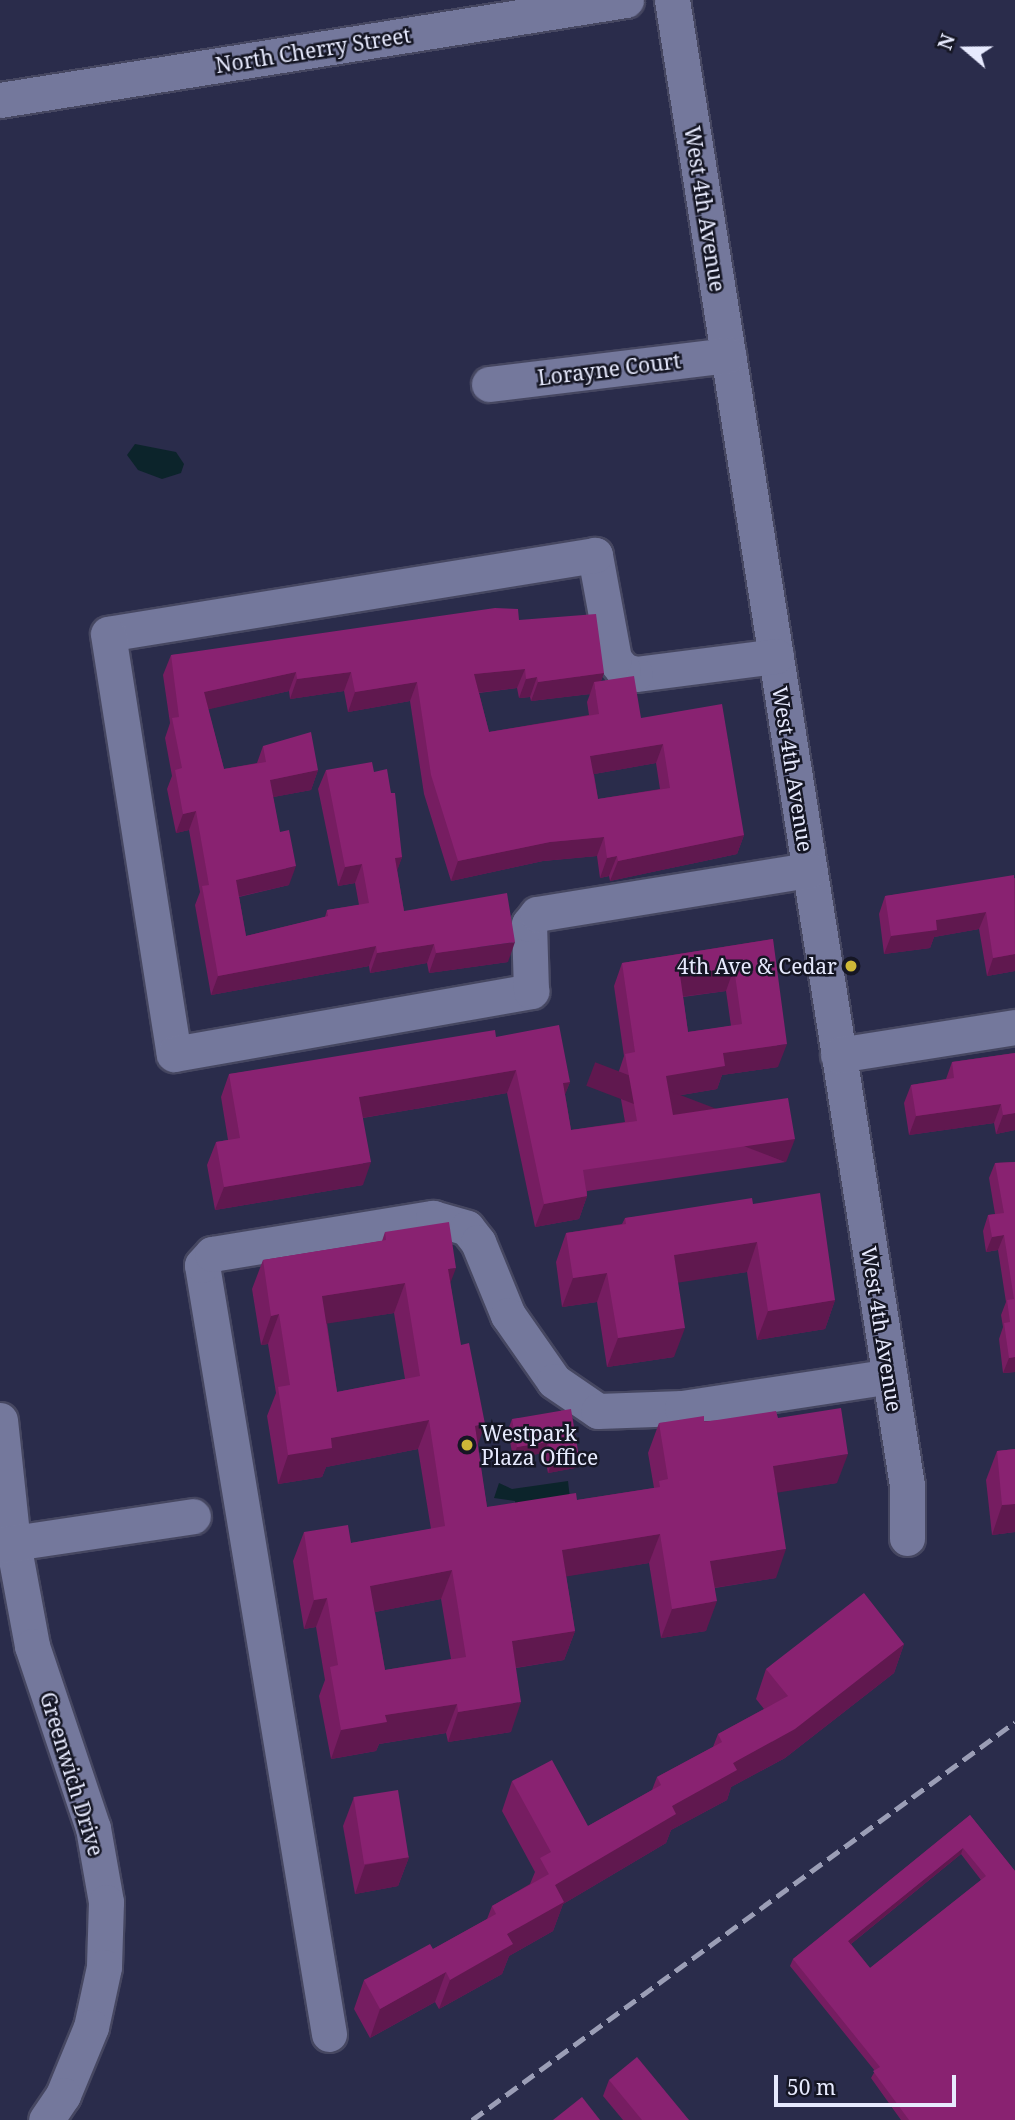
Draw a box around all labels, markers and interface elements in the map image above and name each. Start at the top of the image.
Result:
north arrow [931,14,1001,84]
street label: North Cherry Street [214,22,412,78]
text: N [931,30,961,53]
street label: West 4th Avenue [679,124,731,294]
street label: Lorayne Court [536,348,682,390]
street label: West 4th Avenue [767,684,819,854]
place label: 4th Ave & Cedar [677,953,837,979]
marker: 4th Ave & Cedar [843,958,859,974]
street label: West 4th Avenue [856,1244,908,1414]
place label: Westpark Plaza Office [481,1420,598,1470]
marker: Westpark Plaza Office [459,1437,475,1453]
street label: Greenwich Drive [35,1689,109,1859]
scale bar [777,2060,959,2104]
text: 50 m [787,2073,836,2101]

